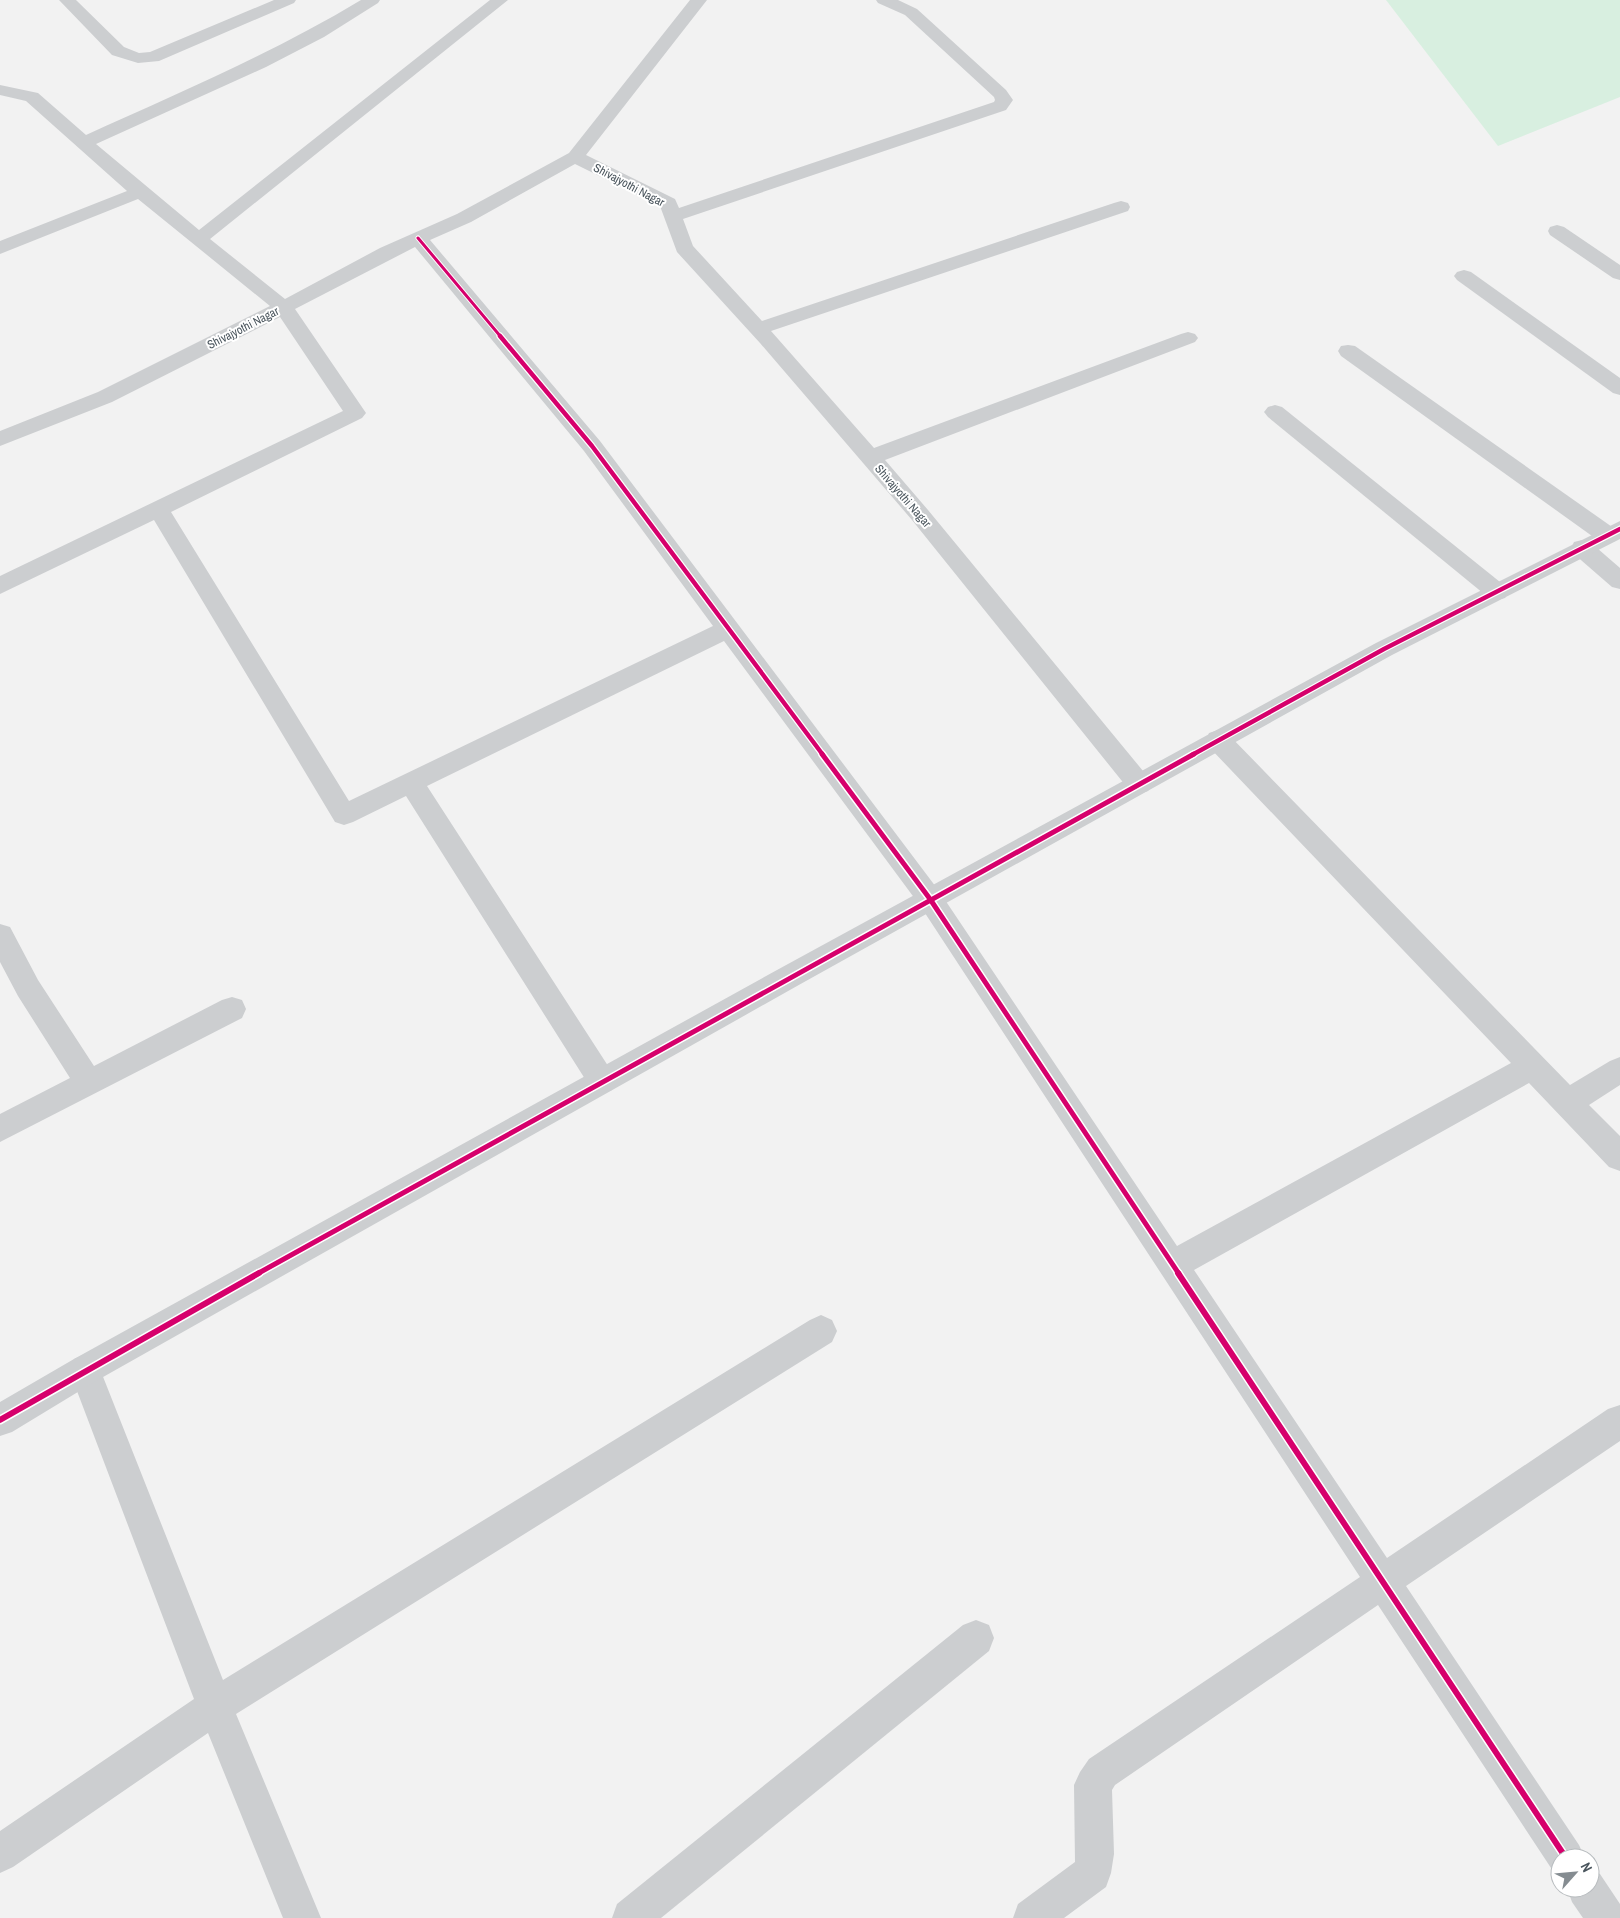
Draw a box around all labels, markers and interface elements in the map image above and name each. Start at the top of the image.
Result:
street label: Shivajyothi Nagar [591,160,668,211]
street label: Shivajyothi Nagar [205,303,282,353]
street label: Shivajyothi Nagar [871,461,935,531]
north arrow [1550,1848,1600,1898]
text: N [1577,1859,1596,1875]

